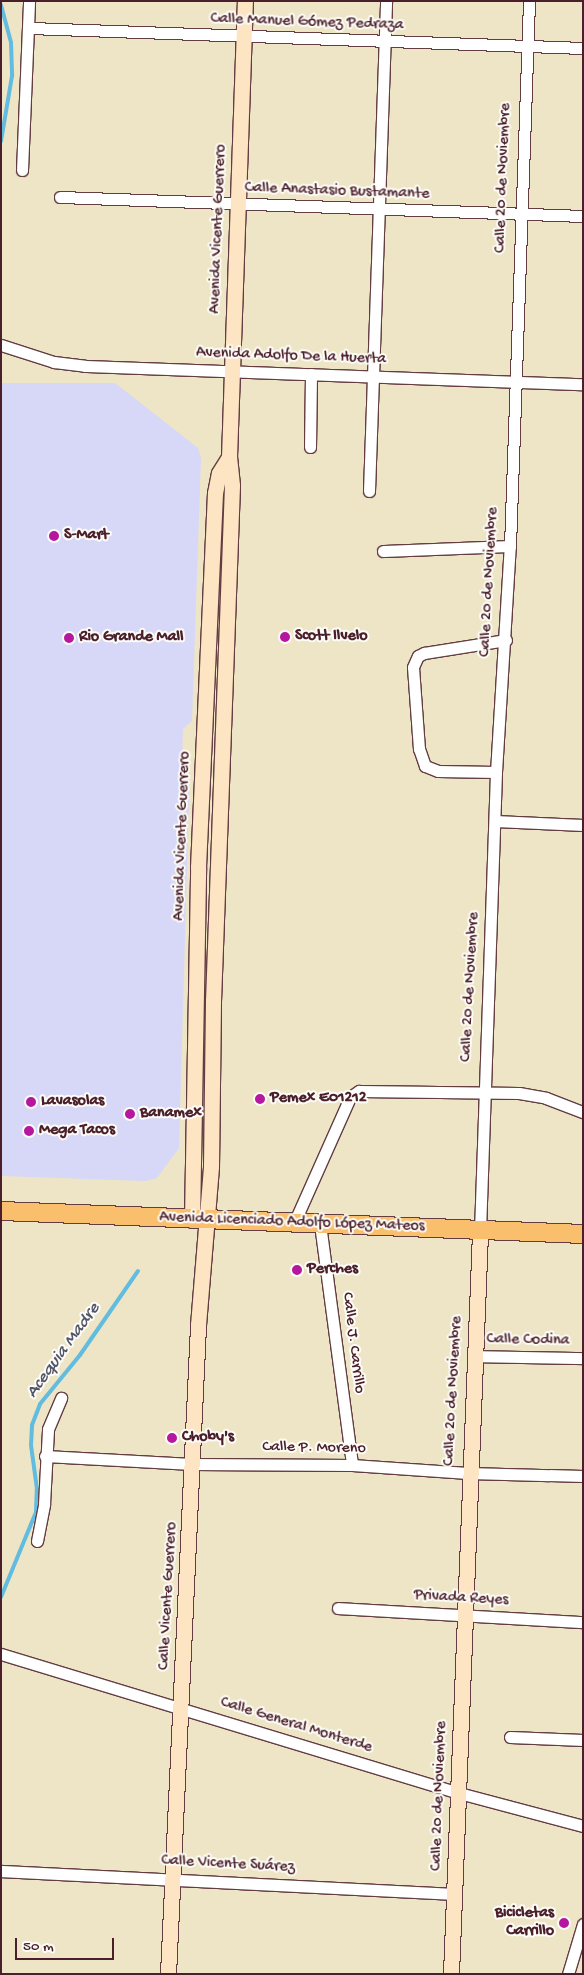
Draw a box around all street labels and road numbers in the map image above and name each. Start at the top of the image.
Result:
street label: Calle Manuel Gómez Pedraza [210,10,404,36]
street label: Calle 20 de Noviembre [492,103,516,253]
street label: Avenida Vicente Guerrero [206,144,232,314]
street label: Calle Anastasio Bustamante [244,179,430,205]
street label: Avenida Adolfo De la Huerta [196,344,386,370]
street label: Calle 20 de Noviembre [476,507,504,657]
street label: Avenida Vicente Guerrero [170,751,196,921]
street label: Calle 20 de Noviembre [457,912,485,1062]
street label: Avenida Licenciado Adolfo López Mateos [159,1209,425,1237]
street label: Calle J. Carrillo [336,1291,368,1395]
street label: Calle 20 de Noviembre [440,1316,468,1466]
street label: Calle Codina [486,1331,570,1351]
street label: Calle P. Moreno [262,1438,366,1460]
street label: Calle Vicente Guerrero [156,1521,182,1671]
street label: Privada Reyes [413,1587,509,1611]
street label: Calle General Monterde [218,1694,374,1758]
street label: Calle 20 de Noviembre [428,1721,452,1871]
street label: Calle Vicente Suárez [161,1852,295,1878]

